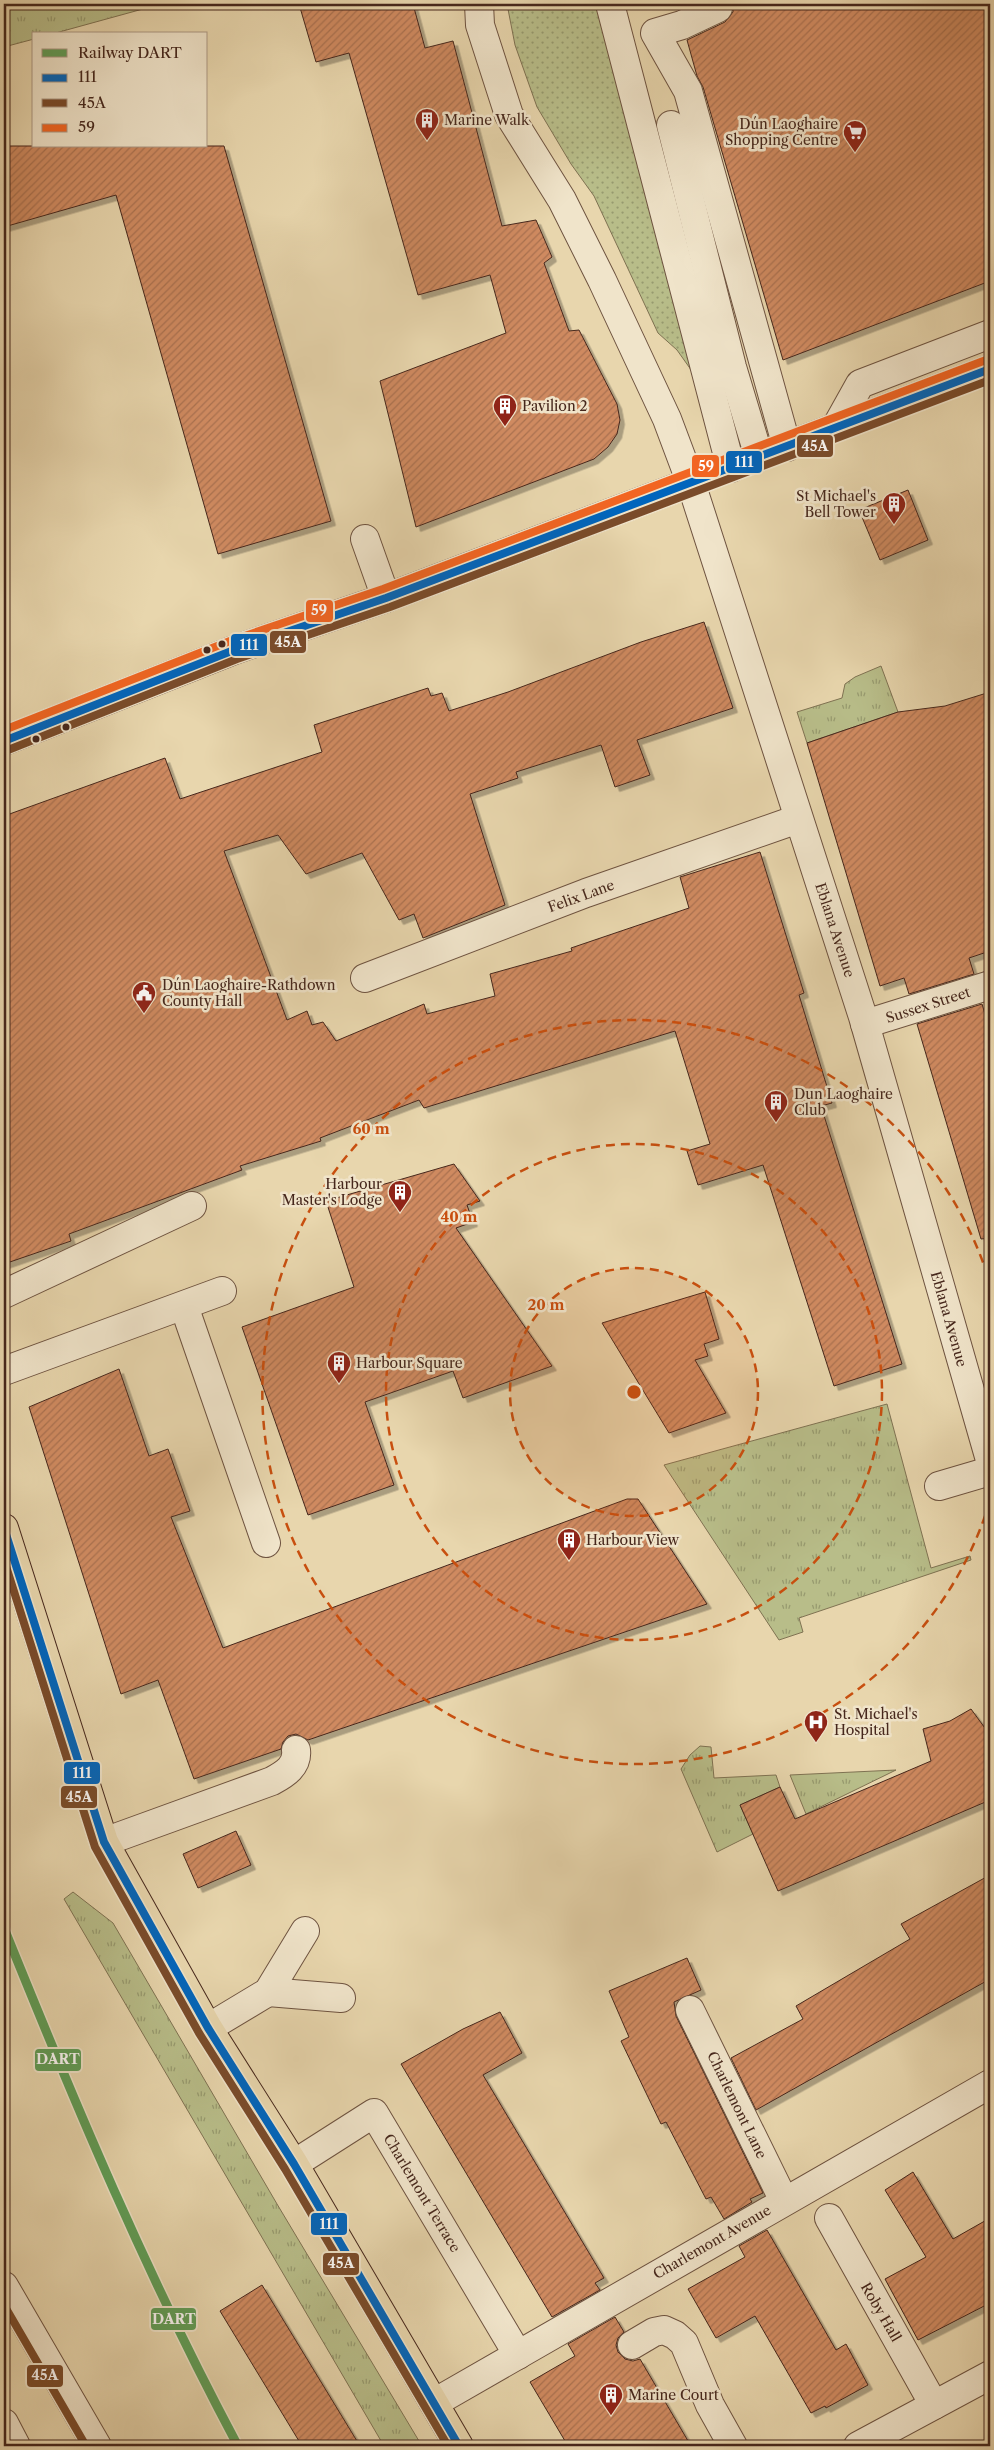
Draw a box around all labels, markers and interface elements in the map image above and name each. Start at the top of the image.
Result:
legend [32,32,208,148]
text: Railway DART [78,43,183,62]
text: 111 [78,67,98,86]
text: 45A [78,93,107,112]
building icon: Marine Walk [414,107,440,141]
place label: Marine Walk [444,111,530,129]
place label: Dún Laoghaire Shopping Centre [725,115,838,149]
text: 59 [78,117,95,136]
supermarket icon: Dún Laoghaire Shopping Centre [842,119,868,153]
building icon: Pavilion 2 [492,393,518,427]
place label: Pavilion 2 [522,397,587,415]
line badge: 45A [796,434,834,458]
text: 45A [802,437,830,455]
line badge: 111 [725,450,763,474]
text: 111 [735,453,754,471]
line badge: 59 [691,454,720,478]
text: 59 [698,457,714,475]
place label: St Michael's Bell Tower [796,487,876,521]
building icon: St Michael's Bell Tower [881,491,907,525]
line badge: 59 [305,599,334,623]
text: 59 [311,601,327,619]
line badge: 45A [269,630,307,654]
line badge: 111 [230,633,268,657]
text: 45A [275,633,303,651]
text: 111 [240,636,259,654]
unlabelled marker [217,639,227,649]
unlabelled marker [202,645,212,655]
unlabelled marker [61,722,71,732]
unlabelled marker [31,734,41,744]
street label: Felix Lane [545,876,617,916]
street label: Eblana Avenue [811,880,859,980]
place label: Dún Laoghaire-Rathdown County Hall [162,976,336,1010]
public building icon: Dún Laoghaire-Rathdown County Hall [131,980,157,1014]
street label: Sussex Street [883,983,973,1027]
place label: Dun Laoghaire Club [794,1085,893,1119]
building icon: Dun Laoghaire Club [763,1089,789,1123]
text: 60 m [352,1119,390,1138]
place label: Harbour Master's Lodge [282,1175,382,1209]
building icon: Harbour Master's Lodge [387,1179,413,1213]
text: 40 m [440,1207,478,1226]
street label: Eblana Avenue [927,1269,971,1369]
text: 20 m [527,1295,565,1314]
building icon: Harbour Square [326,1350,352,1384]
place label: Harbour Square [356,1354,463,1372]
centre of rings [625,1383,643,1401]
building icon: Harbour View [556,1527,582,1561]
place label: Harbour View [586,1531,680,1549]
place label: St. Michael's Hospital [834,1705,918,1739]
hospital icon: St. Michael's Hospital [803,1709,829,1743]
line badge: 111 [63,1761,101,1785]
text: 111 [73,1764,92,1782]
line badge: 45A [60,1785,98,1809]
text: 45A [66,1788,94,1806]
line badge: DART [34,2048,82,2072]
street label: Charlemont Lane [703,2048,771,2162]
text: DART [36,2050,80,2068]
street label: Charlemont Terrace [380,2131,465,2256]
street label: Charlemont Avenue [650,2201,774,2283]
line badge: 111 [310,2212,348,2236]
text: 111 [320,2215,339,2233]
line badge: 45A [322,2252,360,2276]
text: 45A [328,2254,356,2272]
street label: Roby Hall [857,2279,905,2345]
line badge: DART [150,2307,197,2331]
text: DART [152,2310,196,2328]
line badge: 45A [26,2364,64,2388]
text: 45A [32,2366,60,2384]
building icon: Marine Court [598,2382,624,2416]
place label: Marine Court [628,2386,719,2404]

